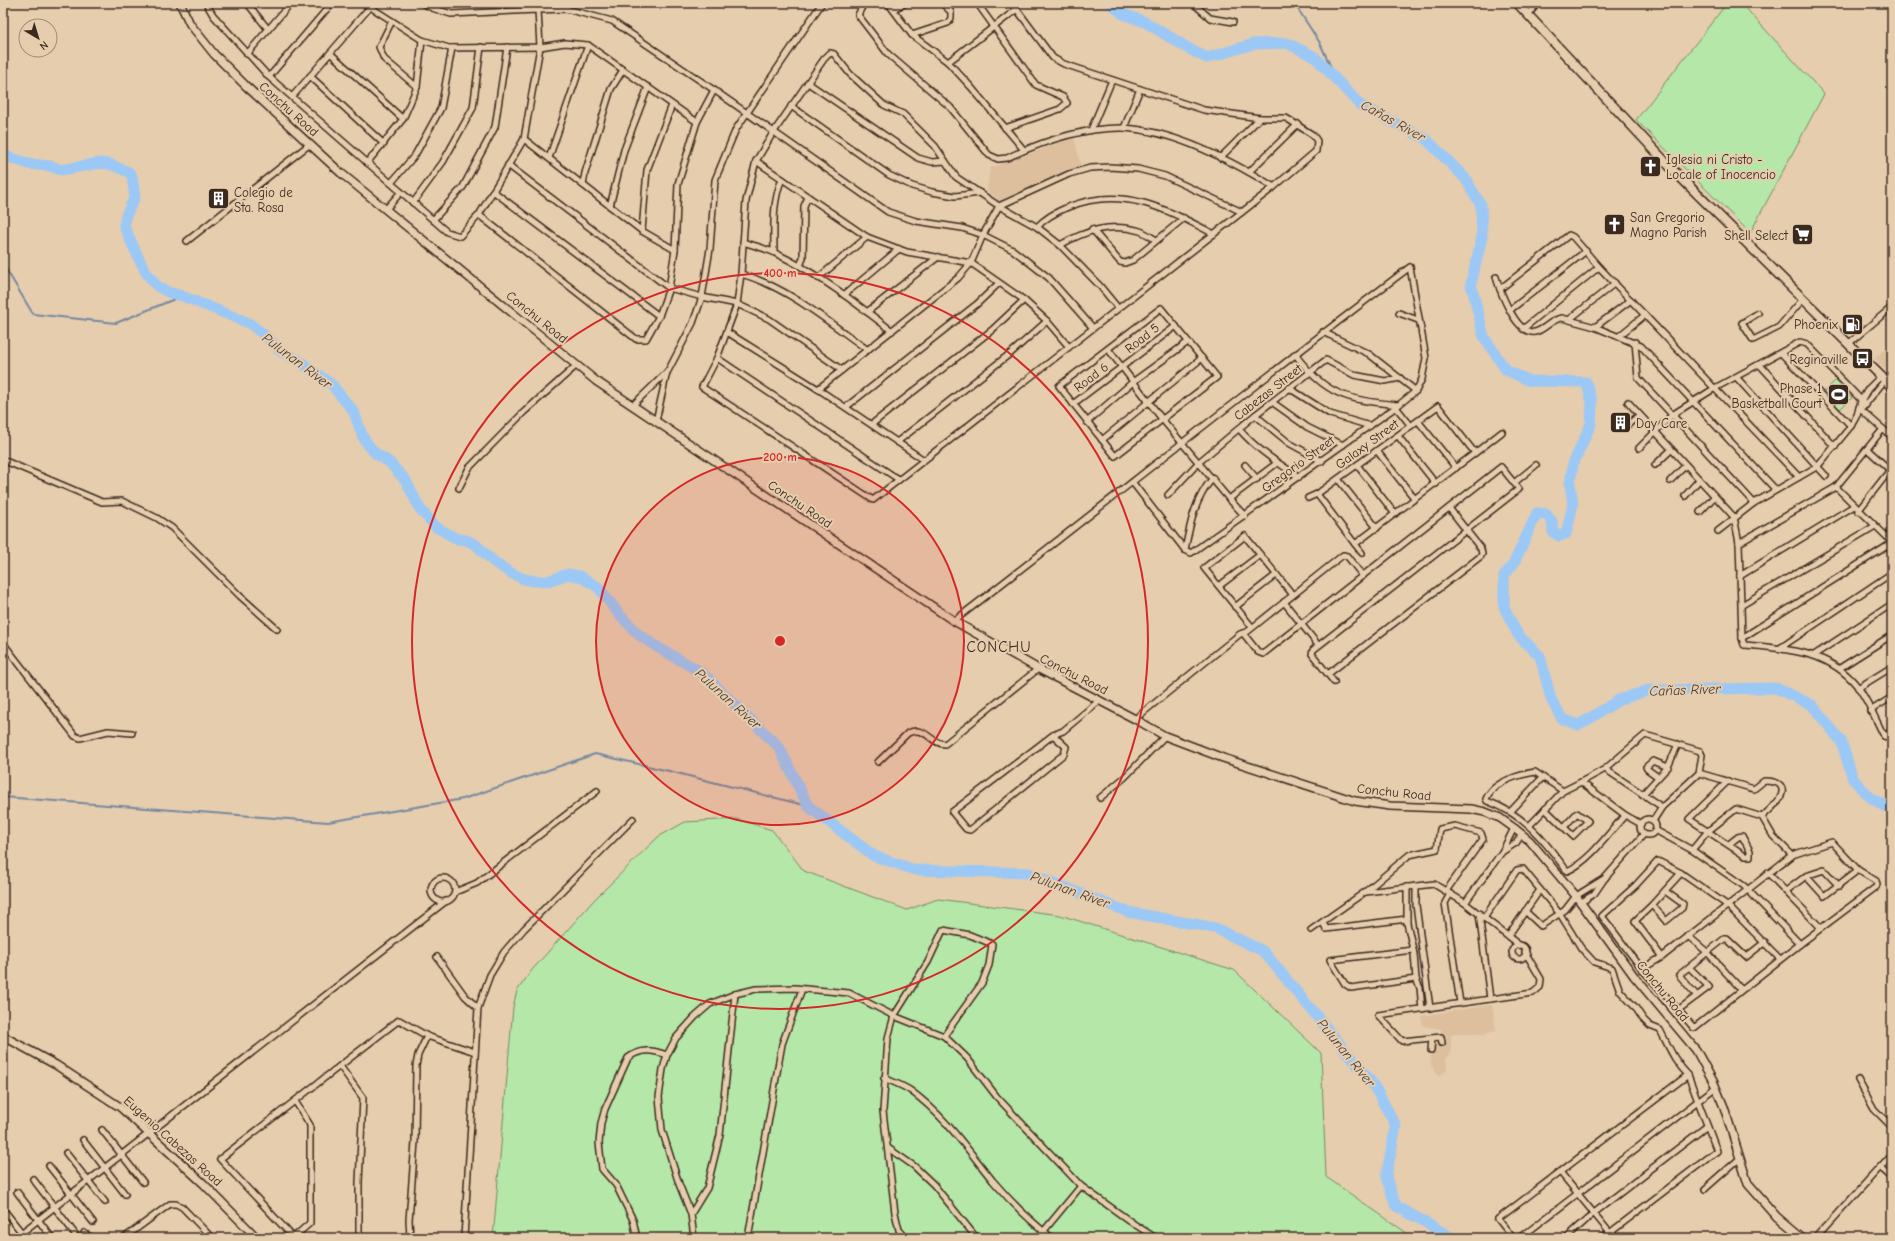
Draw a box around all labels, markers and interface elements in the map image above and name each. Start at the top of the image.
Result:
north arrow [18,18,58,58]
text: N [37,38,51,53]
street label: Conchu Road [256,79,322,139]
water label: Cañas River [1358,96,1430,146]
place label: Iglesia ni Cristo - Locale of Inocencio [1666,152,1776,182]
church icon: Iglesia ni Cristo - Locale of Inocencio [1637,153,1663,179]
place label: Colegio de Sta. Rosa [234,185,293,215]
building icon: Colegio de Sta. Rosa [206,186,232,212]
place label: San Gregorio Magno Parish [1630,210,1707,240]
church icon: San Gregorio Magno Parish [1602,211,1628,237]
supermarket icon: Shell Select [1790,222,1816,248]
place label: Shell Select [1724,228,1789,243]
text: 400 m [763,266,797,280]
street label: Conchu Road [503,288,571,346]
fuel station icon: Phoenix [1840,311,1866,337]
place label: Phoenix [1794,317,1839,332]
street label: Road 5 [1122,320,1162,356]
water label: Pulunan River [259,329,336,394]
bus stop icon: Reginaville [1850,346,1876,372]
place label: Reginaville [1790,352,1848,367]
street label: Road 6 [1071,359,1111,395]
street label: Cabezas Street [1231,360,1306,423]
place label: Phase 1 Basketball Court [1731,381,1823,411]
sports icon: Phase 1 Basketball Court [1825,382,1851,408]
building icon: Day Care [1607,410,1633,436]
street label: Galaxy Street [1332,415,1403,472]
place label: Day Care [1636,416,1688,431]
street label: Gregorio Street [1259,432,1338,495]
text: 200 m [763,450,797,464]
street label: Conchu Road [765,477,835,531]
centre of rings [773,634,787,648]
district label: CONCHU [966,638,1032,656]
street label: Conchu Road [1037,650,1111,698]
water label: Pulunan River [692,665,766,734]
water label: Cañas River [1649,680,1722,700]
street label: Conchu Road [1356,781,1432,803]
water label: Pulunan River [1028,868,1113,913]
street label: Conchu Road [1634,957,1692,1025]
water label: Pulunan River [1313,1015,1380,1092]
street label: Eugenio Cabezas Road [121,1093,225,1189]

